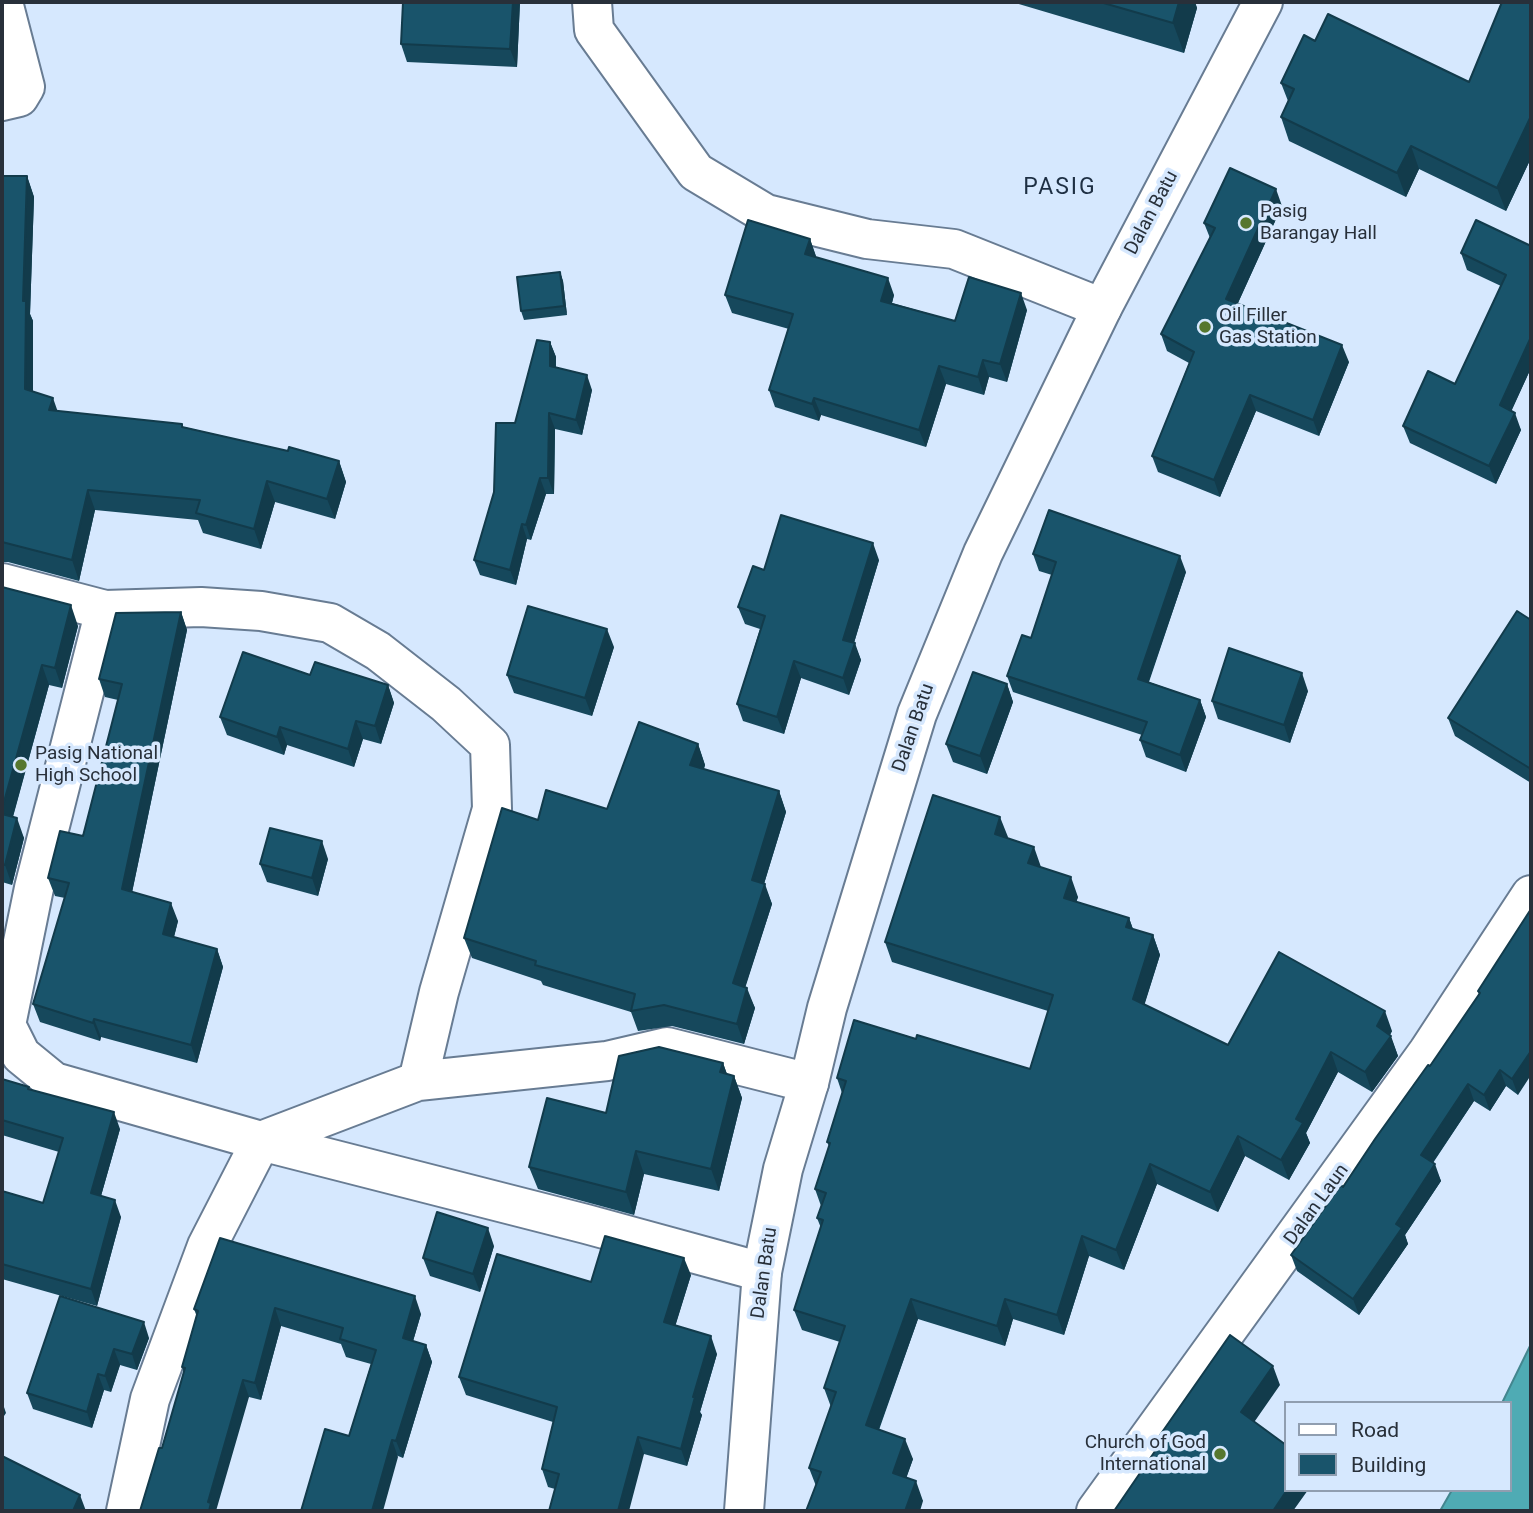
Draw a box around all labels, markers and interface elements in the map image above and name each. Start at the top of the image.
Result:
street label: Dalan Batu [1120,167,1184,259]
district label: PASIG [1024,174,1096,202]
place label: Pasig Barangay Hall [1260,201,1377,245]
marker: Pasig Barangay Hall [1238,215,1254,231]
place label: Oil Filler Gas Station [1219,305,1317,349]
marker: Oil Filler Gas Station [1197,319,1213,335]
street label: Dalan Batu [888,681,940,775]
place label: Pasig National High School [35,743,158,787]
marker: Pasig National High School [13,757,29,773]
street label: Dalan Laun [1280,1160,1354,1250]
street label: Dalan Batu [747,1226,783,1320]
legend [1284,1401,1512,1492]
text: Road [1351,1418,1399,1442]
place label: Church of God International [1085,1432,1206,1476]
marker: Church of God International [1212,1446,1228,1462]
text: Building [1351,1453,1426,1477]

